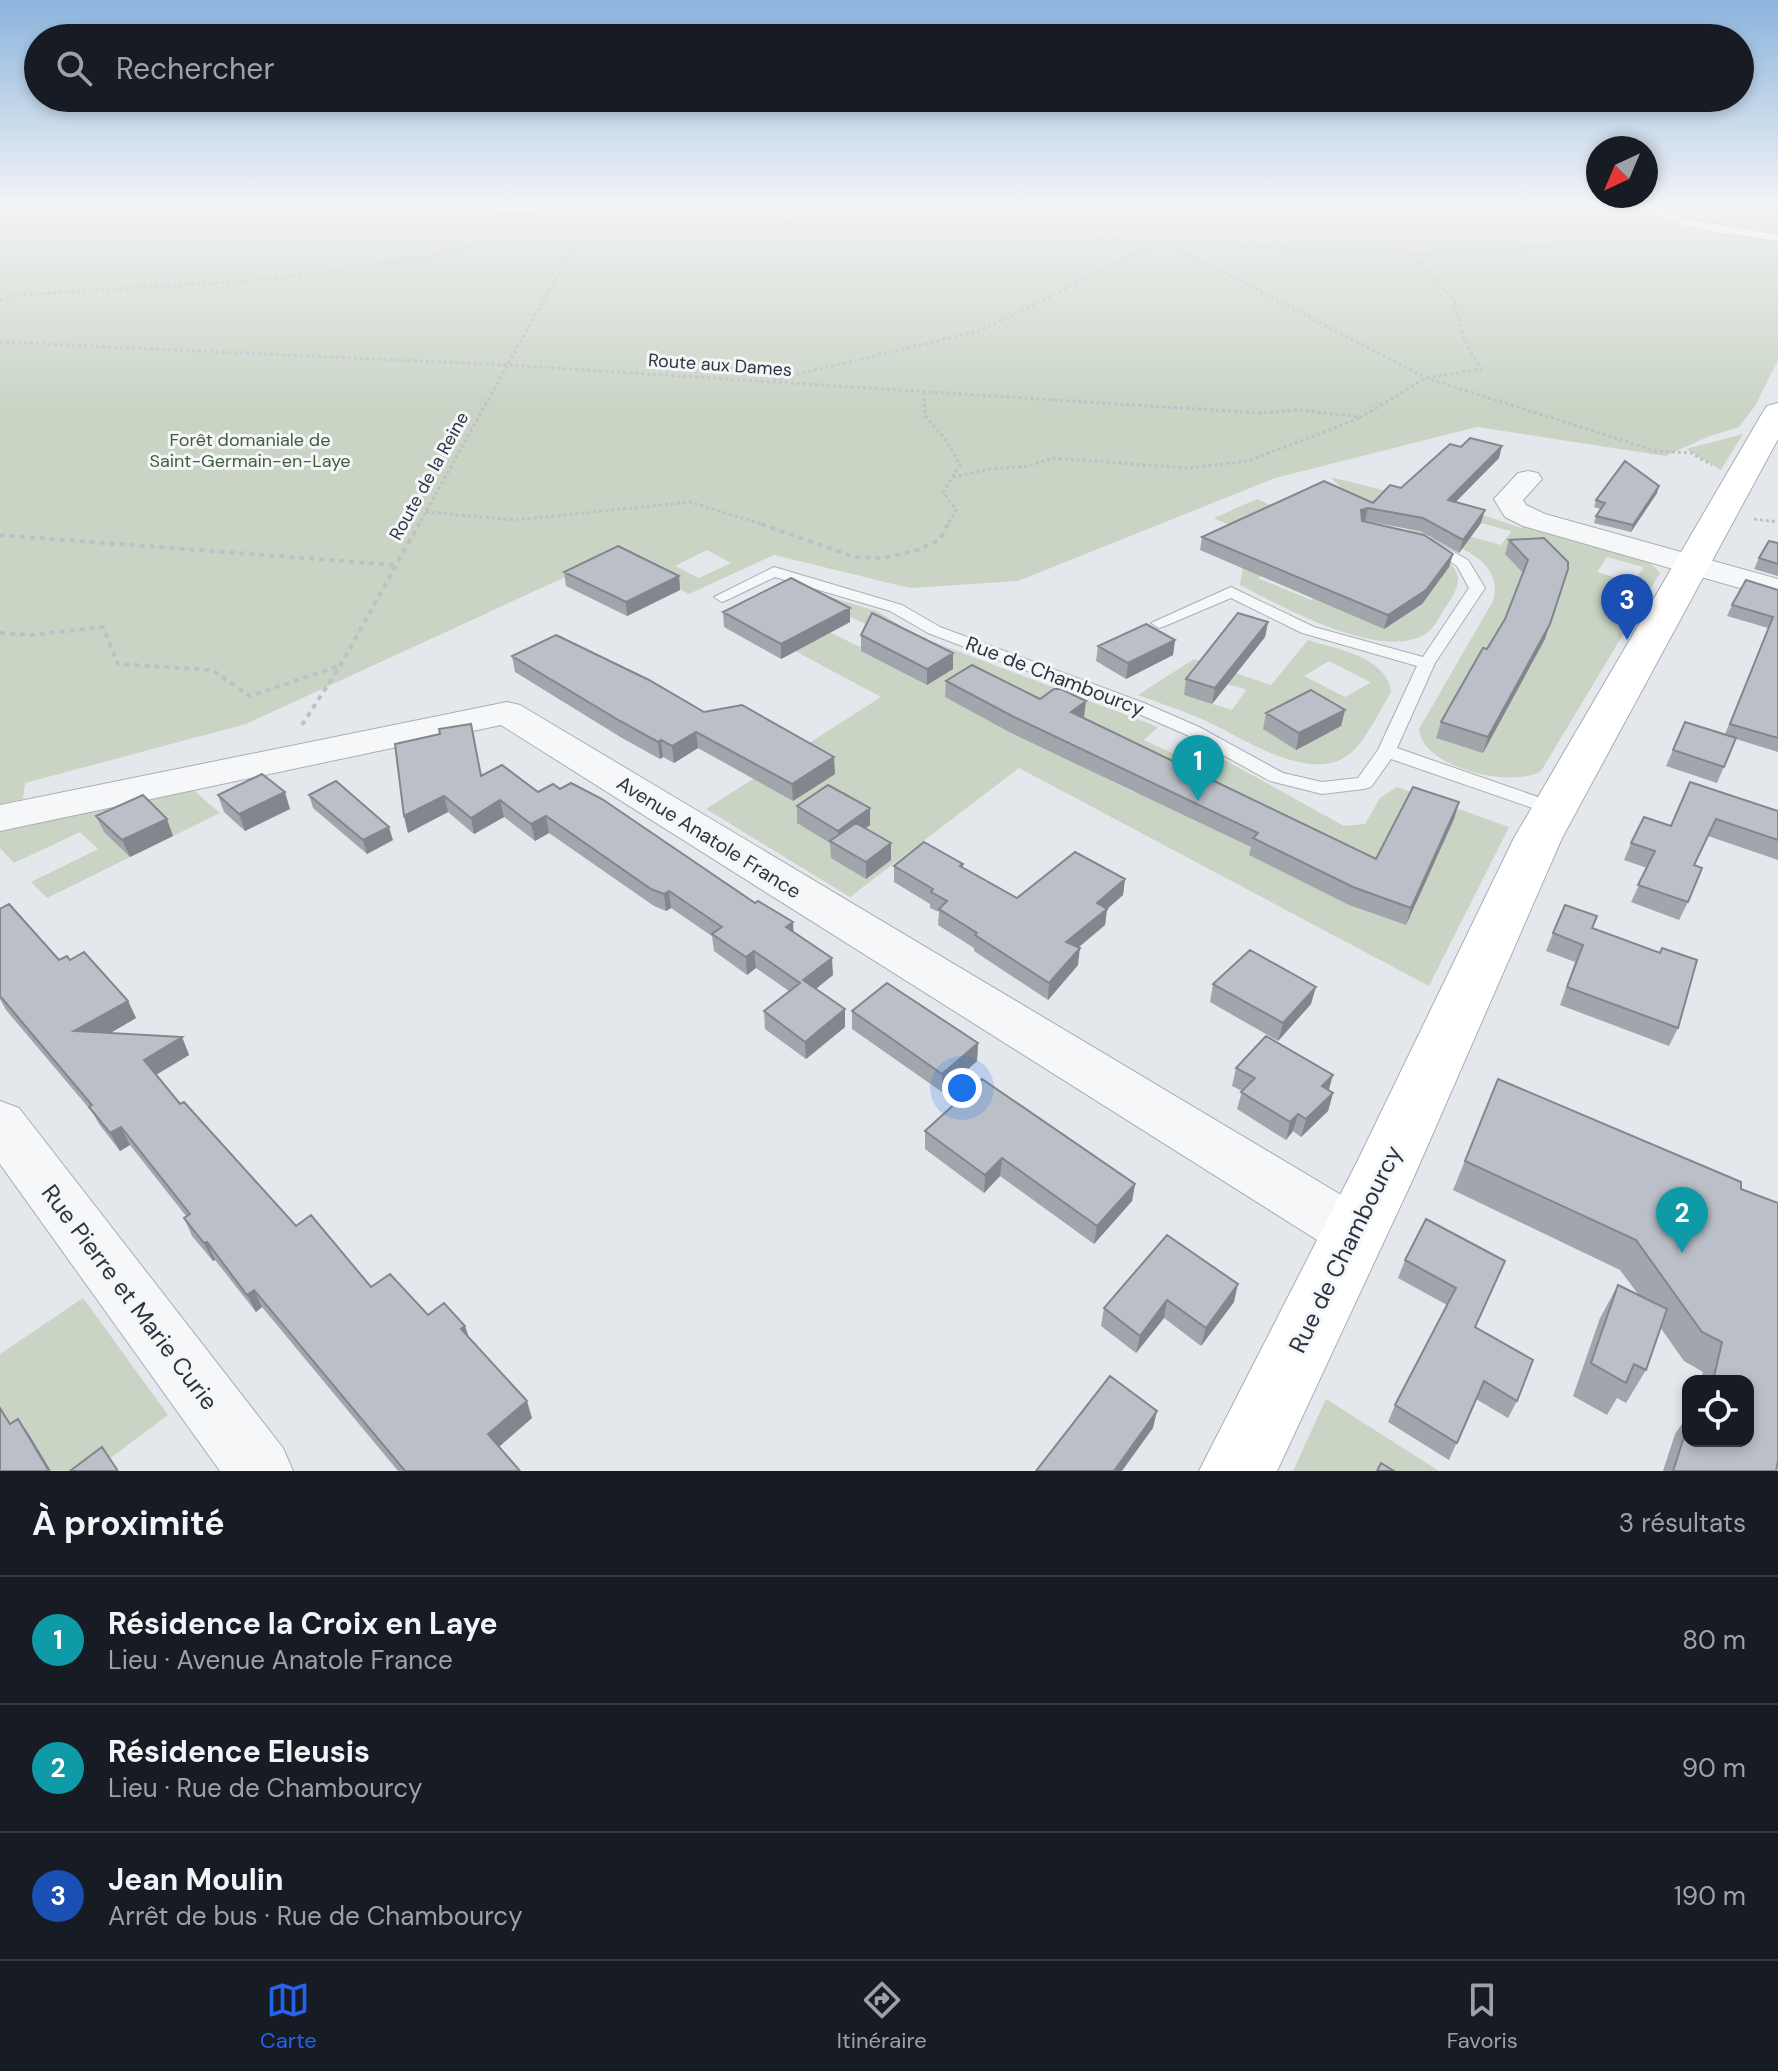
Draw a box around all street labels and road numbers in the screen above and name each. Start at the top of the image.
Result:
street label: Route aux Dames [647,348,793,382]
street label: Route de la Reine [384,408,474,544]
street label: Rue de Chambourcy [962,630,1148,722]
street label: Avenue Anatole France [612,770,806,904]
street label: Rue de Chambourcy [1281,1140,1409,1358]
street label: Rue Pierre et Marie Curie [35,1178,225,1416]

